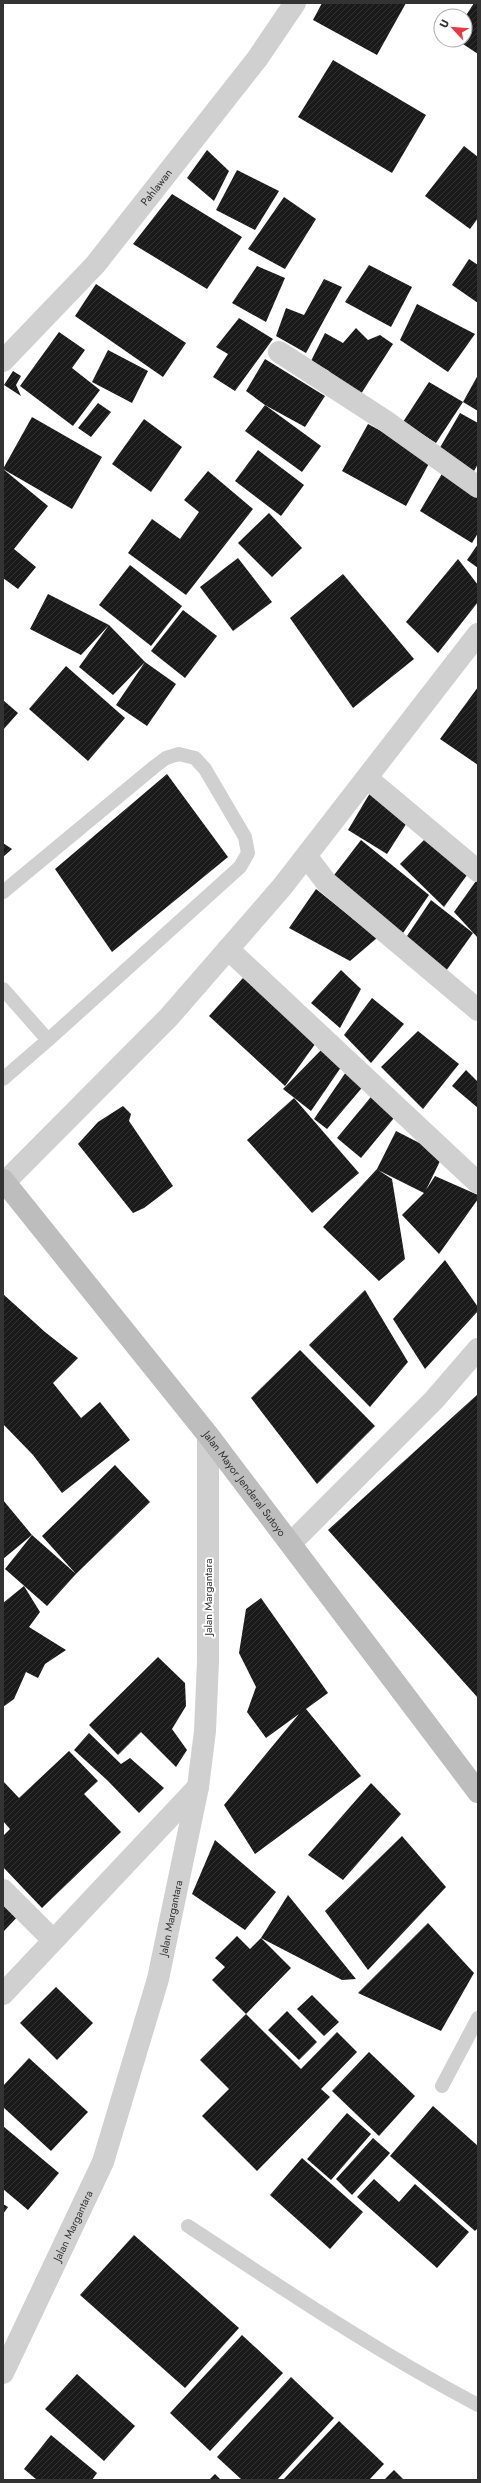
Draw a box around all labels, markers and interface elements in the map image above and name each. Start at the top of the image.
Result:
north arrow [433,8,473,48]
text: U [435,17,453,31]
street label: Pahlawan [137,165,176,209]
street label: Jalan Mayor Jenderal Sutoyo [198,1426,290,1540]
street label: Jalan Margantara [200,1559,216,1637]
street label: Jalan Margantara [155,1879,186,1959]
street label: Jalan Margantara [48,2187,97,2266]

